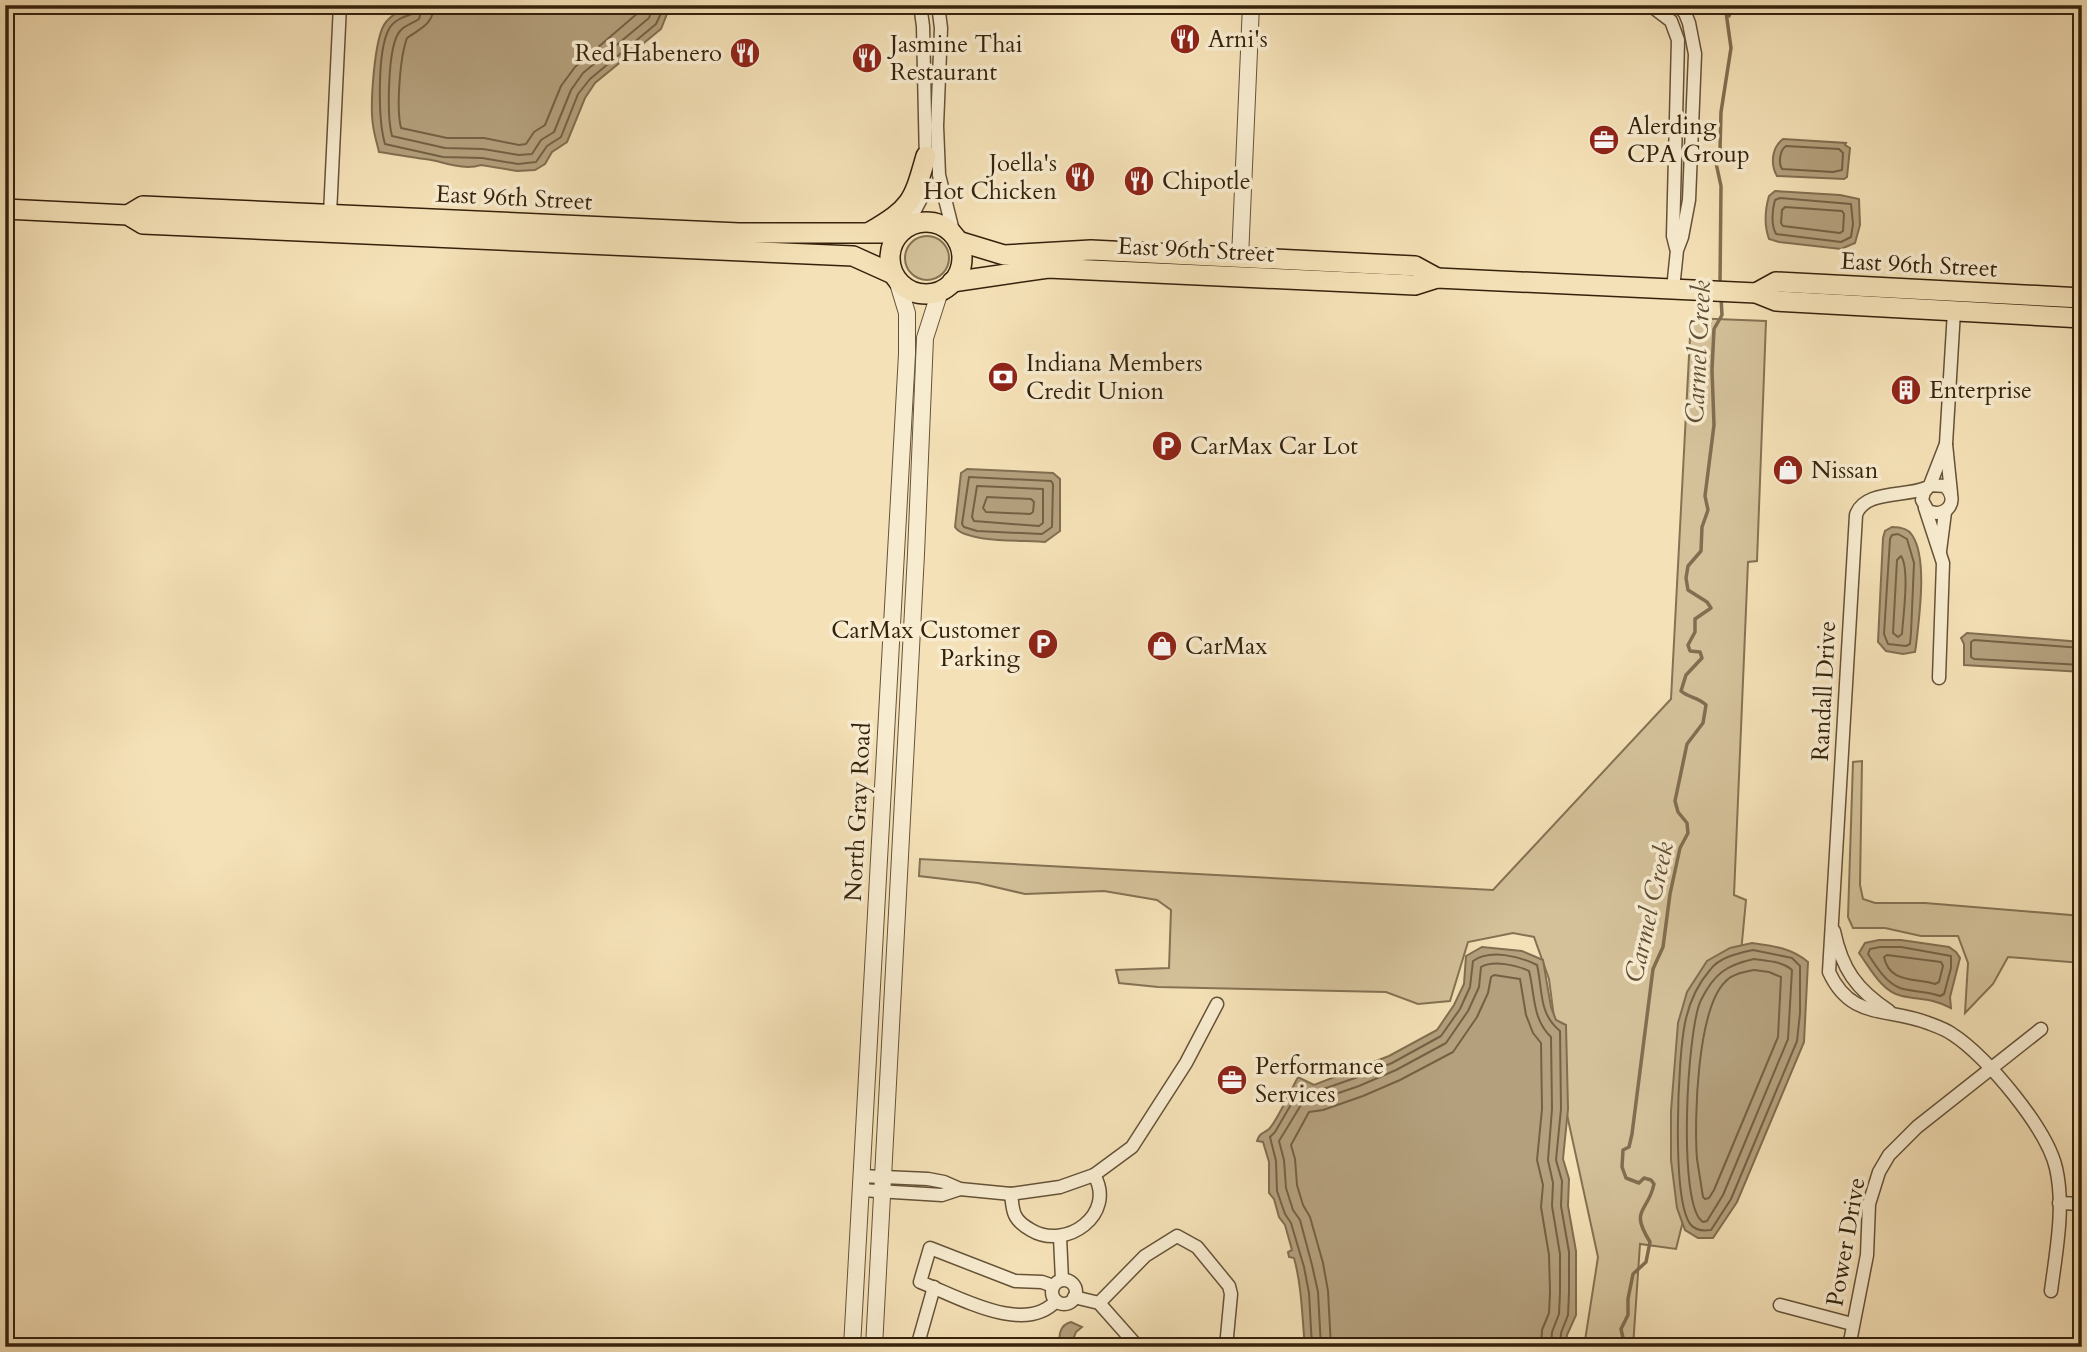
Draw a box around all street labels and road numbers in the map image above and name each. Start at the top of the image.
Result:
street label: East 96th Street [435,177,594,219]
street label: East 96th Street [1117,229,1276,271]
street label: East 96th Street [1840,244,1999,286]
street label: Randall Drive [1804,620,1844,762]
street label: North Gray Road [837,721,879,902]
street label: Power Drive [1818,1175,1874,1309]

